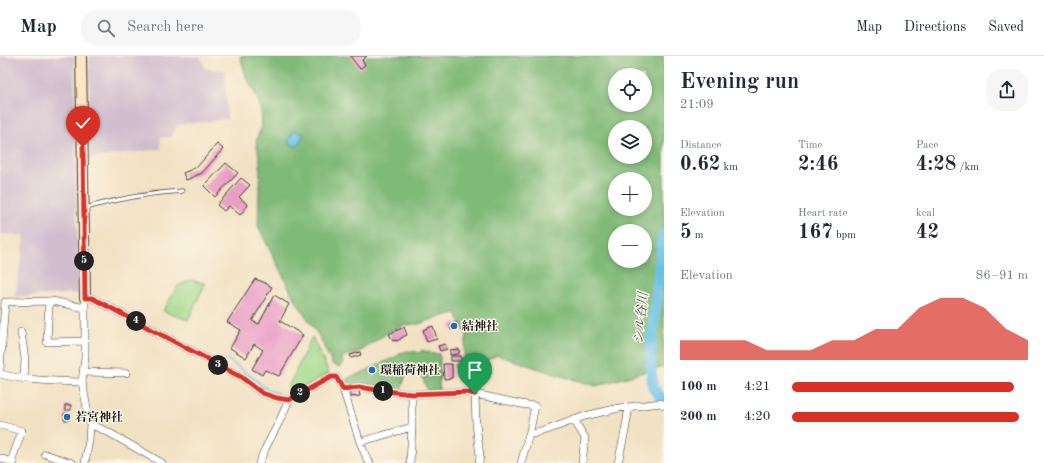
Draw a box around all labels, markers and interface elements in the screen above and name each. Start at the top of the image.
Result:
search box [81,10,361,46]
icon: search [95,17,117,39]
text: Map [20,18,57,37]
text: Search here [127,20,204,35]
text: Map [856,20,882,34]
text: Directions [904,20,966,34]
text: Saved [988,20,1024,34]
map controls [608,68,652,268]
button: locate [608,68,652,112]
button: share [986,69,1028,111]
text: Evening run [680,71,799,93]
text: 21:09 [680,98,714,111]
pin [66,106,100,147]
icon: check [72,112,94,134]
button: layers [608,120,652,164]
text: Distance [680,140,721,151]
text: Time [798,140,823,151]
text: Pace [916,140,938,151]
text: 0.62 [680,155,720,175]
text: 2:46 [798,155,838,175]
text: 4:28 [916,155,956,175]
text: km [720,162,738,173]
text: /km [956,162,979,173]
button: + [608,172,652,216]
text: Elevation [680,208,725,219]
text: Heart rate [798,208,847,219]
text: kcal [916,208,935,219]
text: 5 [680,223,692,243]
text: 167 [798,223,833,243]
text: 42 [916,223,939,243]
button: − [608,224,652,268]
text: m [692,230,703,241]
text: bpm [833,230,856,241]
pin: 5 [74,251,94,271]
text: 5 [81,255,87,266]
text: Elevation [680,269,733,282]
text: 86–91 m [976,269,1028,282]
water label: シル谷川 [631,290,651,345]
pin: 4 [126,311,146,331]
text: 4 [133,315,139,326]
place label: 結神社 [462,319,498,333]
marker: 結神社 [449,321,459,331]
pin [458,353,492,394]
pin: 3 [208,355,228,375]
text: 3 [215,359,221,370]
icon: arrive [464,359,486,381]
place label: 環稲荷神社 [380,363,440,377]
marker: 環稲荷神社 [367,365,377,375]
text: 100 m [680,380,717,393]
text: 4:21 [744,380,770,393]
pin: 1 [373,381,393,401]
pin: 2 [290,383,310,403]
text: 1 [380,385,386,396]
text: 2 [297,387,303,398]
place label: 若宮神社 [75,410,123,424]
text: 200 m [680,410,717,423]
text: 4:20 [744,410,770,423]
marker: 若宮神社 [62,412,72,422]

